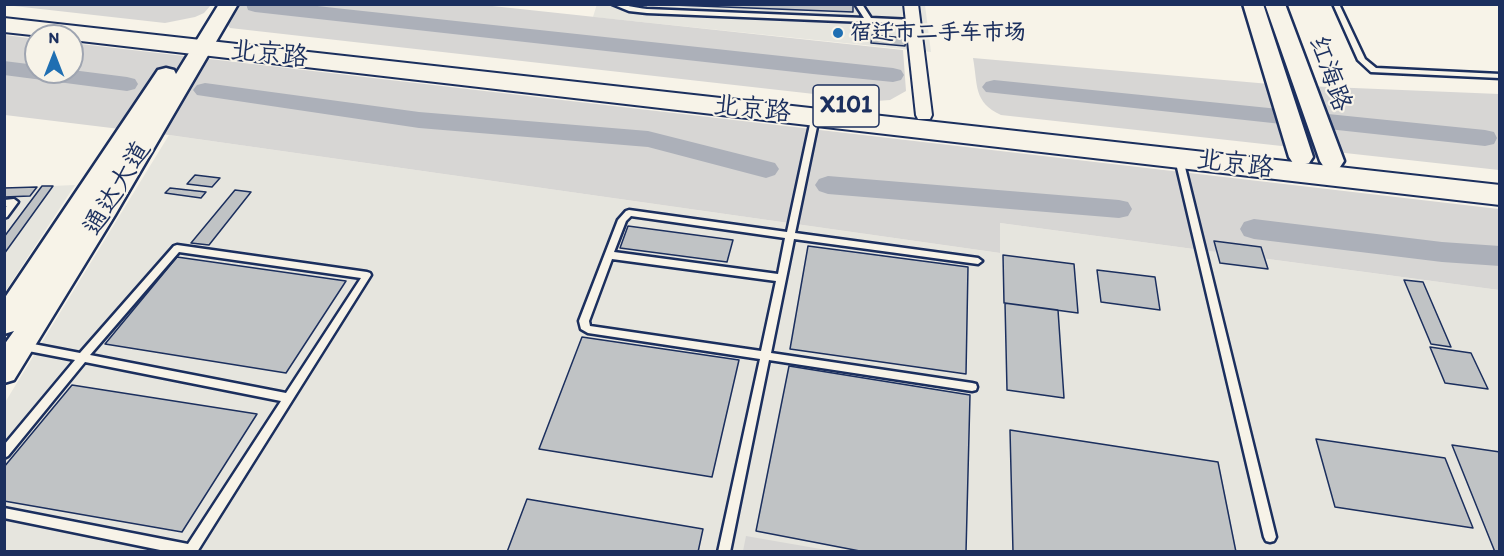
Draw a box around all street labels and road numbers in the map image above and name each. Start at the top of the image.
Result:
street label: 红海路 [1301,32,1357,116]
street label: 北京路 [229,35,309,75]
road number: X101 [813,85,879,127]
street label: 北京路 [712,90,792,130]
street label: 通达大道 [78,136,158,242]
street label: 北京路 [1194,145,1276,185]

